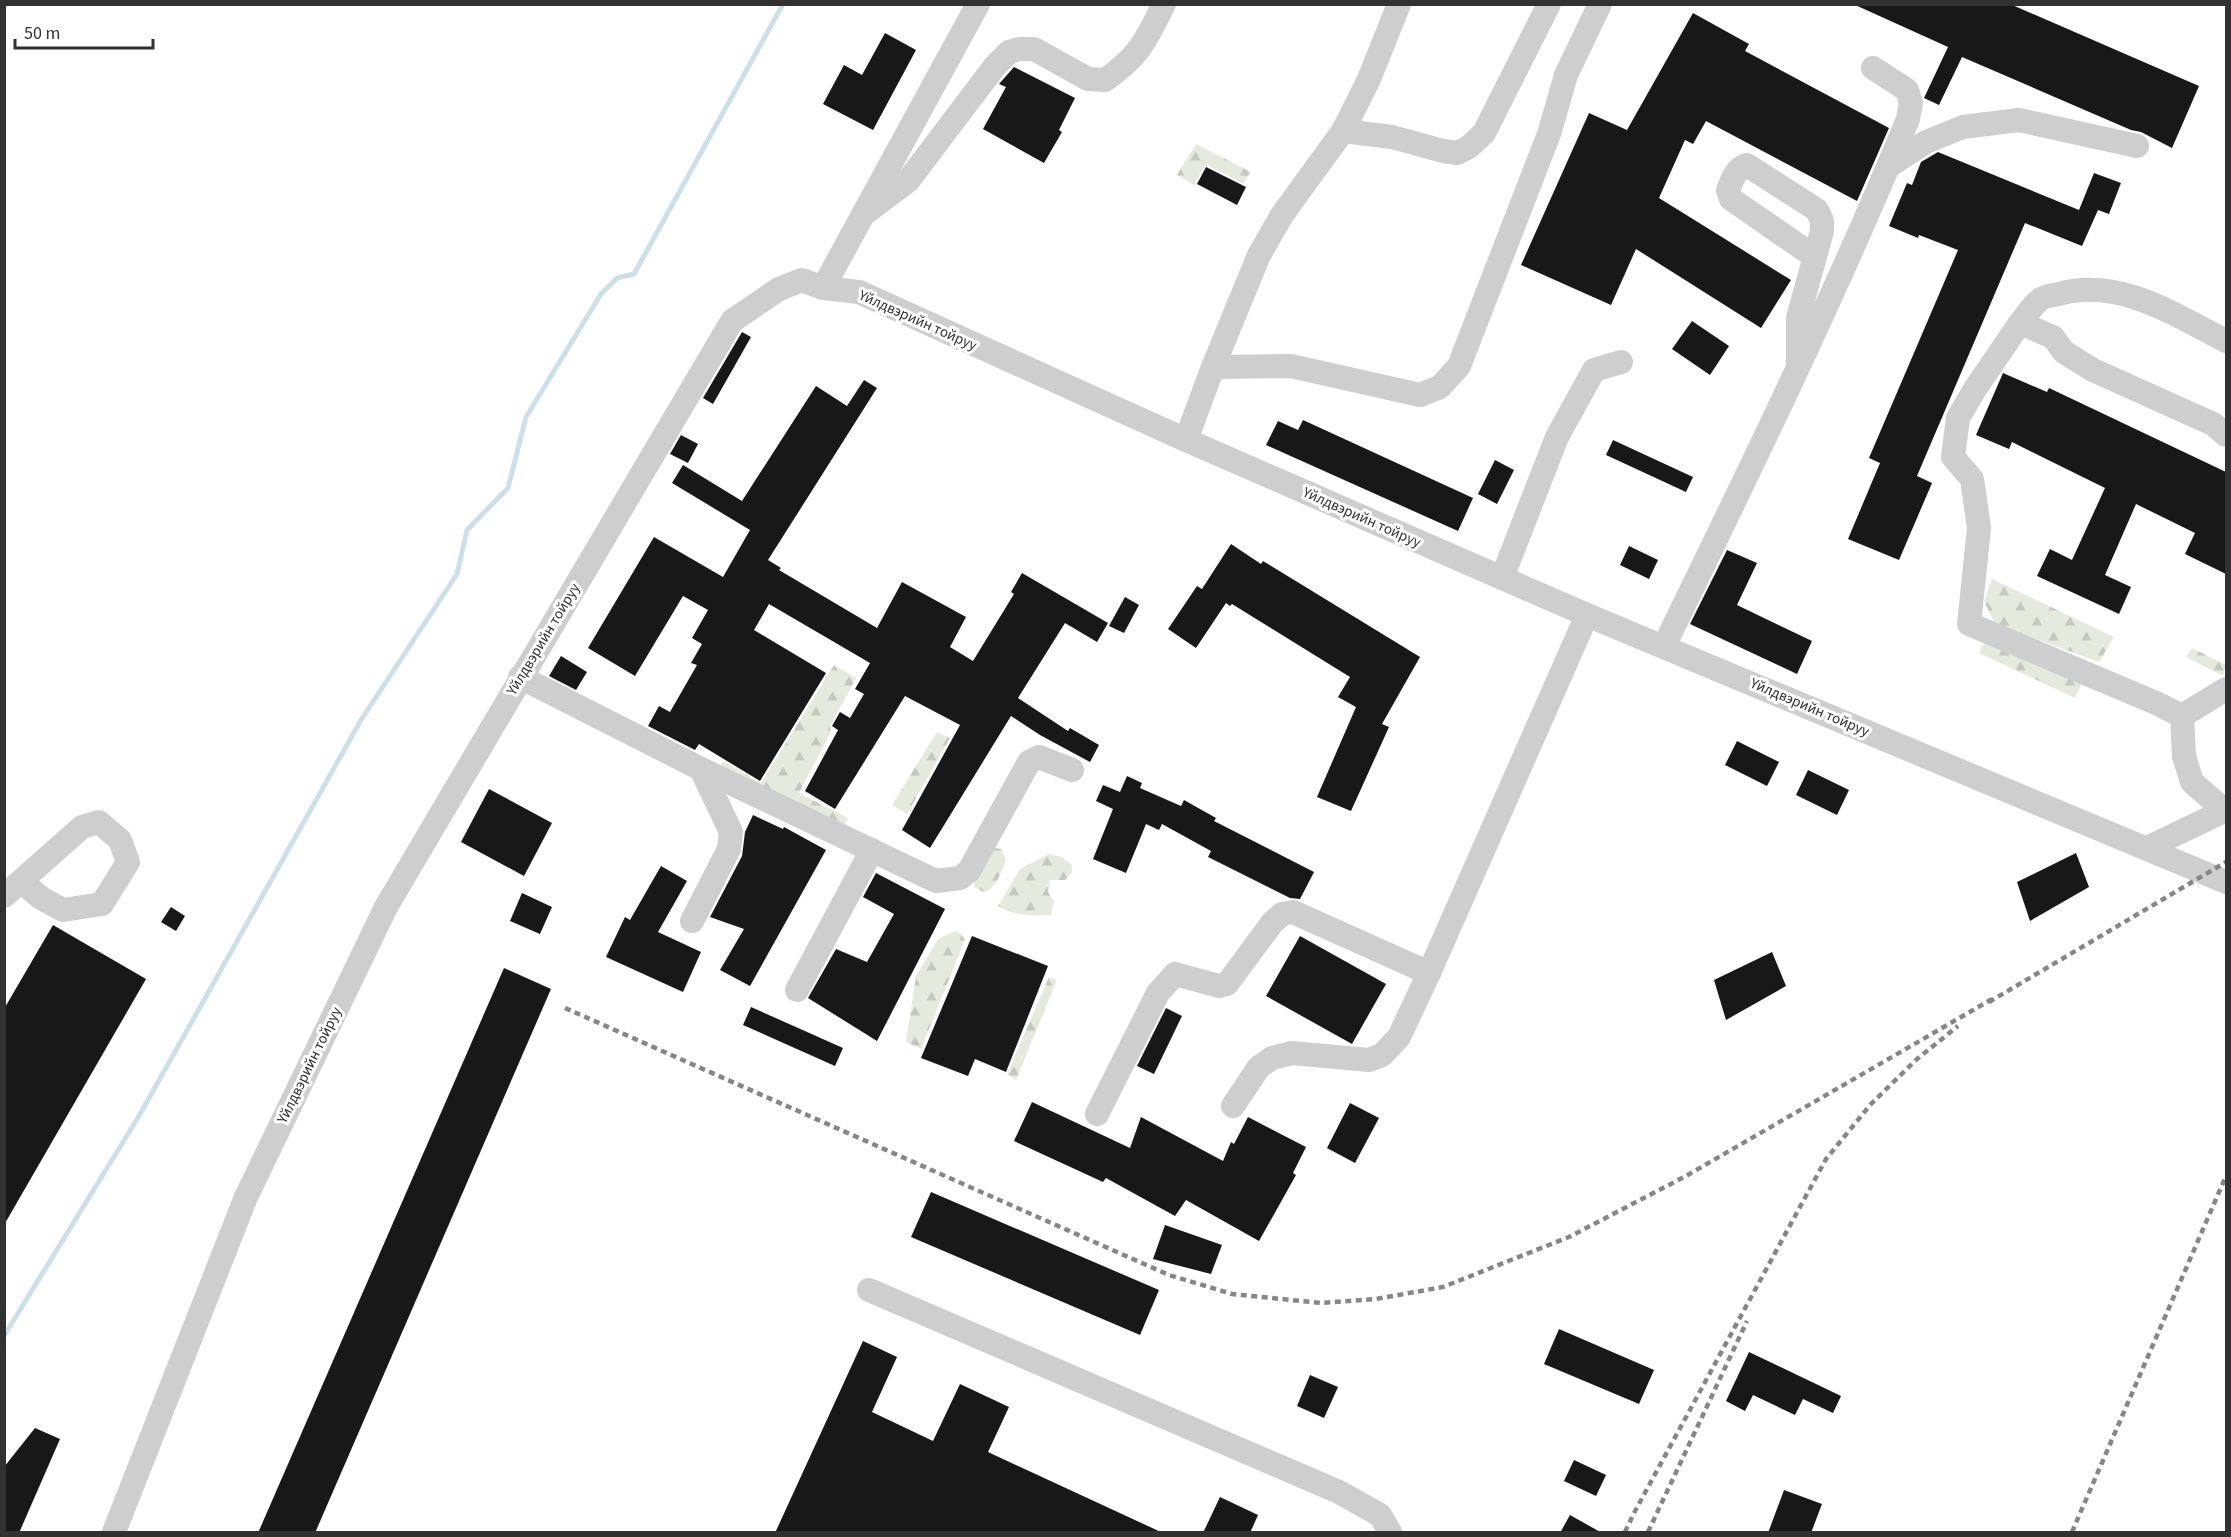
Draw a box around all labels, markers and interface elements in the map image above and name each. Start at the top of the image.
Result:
scale bar [15,12,153,50]
text: 50 m [24,21,60,46]
street label: Үйлдвэрийн тойруу [854,285,980,356]
street label: Үйлдвэрийн тойруу [1298,482,1424,553]
street label: Үйлдвэрийн тойруу [501,579,585,700]
street label: Үйлдвэрийн тойруу [1746,672,1873,742]
street label: Үйлдвэрийн тойруу [272,1003,347,1128]

